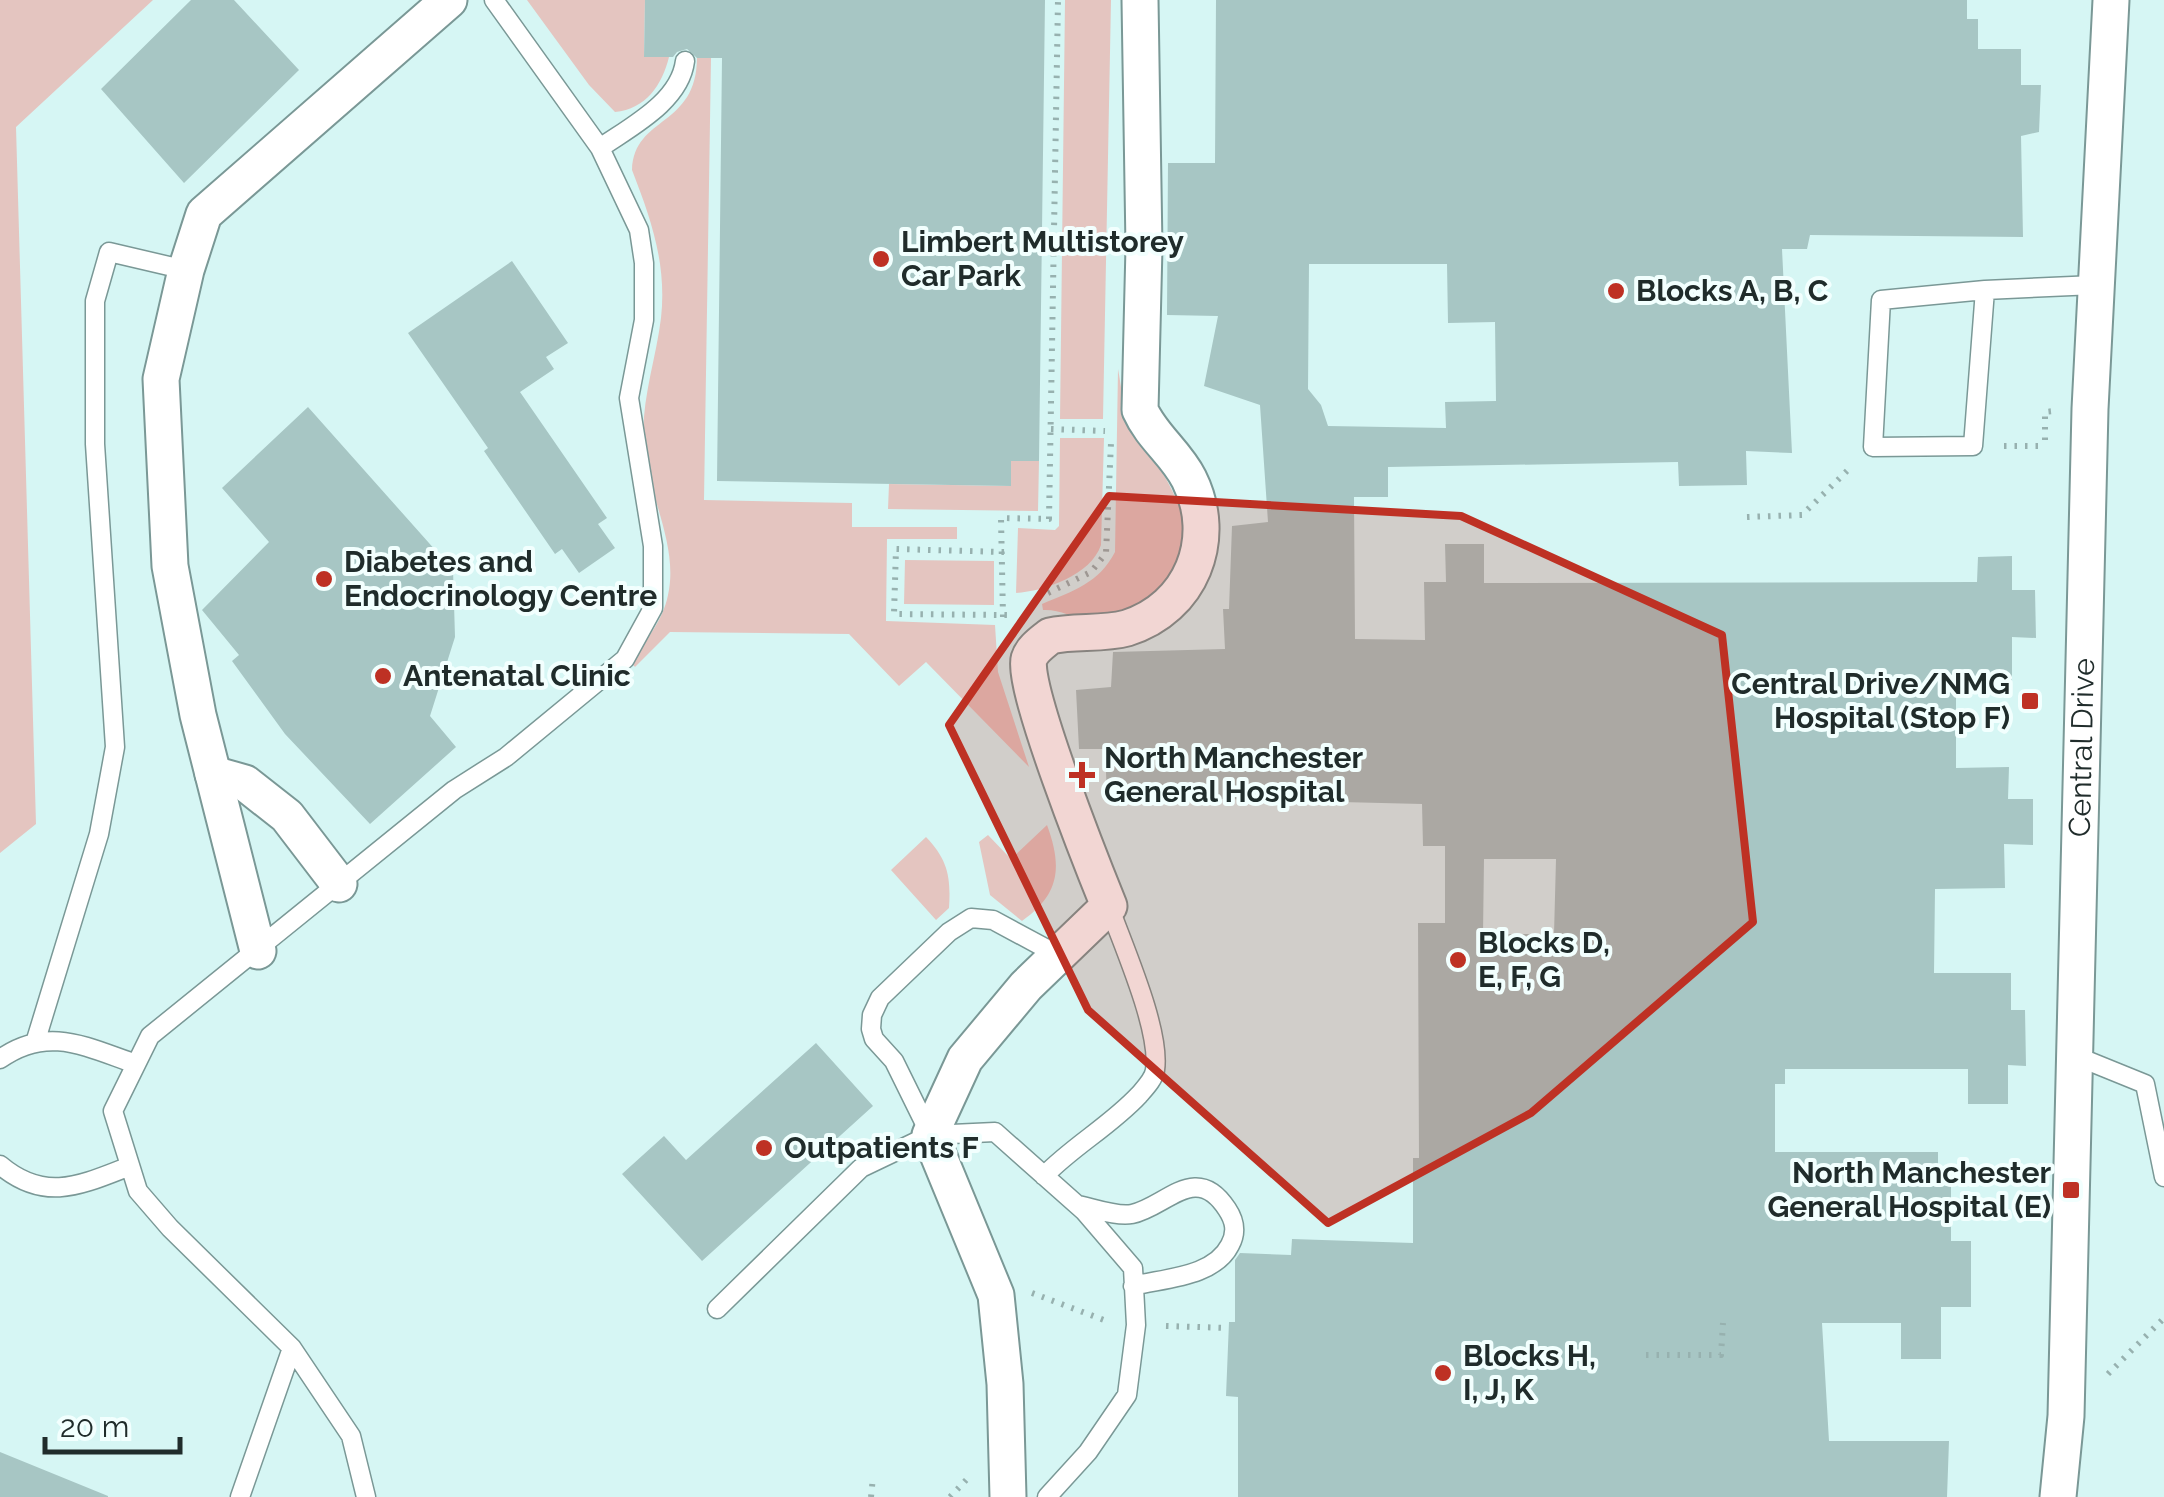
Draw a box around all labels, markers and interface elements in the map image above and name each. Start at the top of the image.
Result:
place label: Limbert Multistorey Car Park [901,224,1185,293]
marker: Limbert Multistorey Car Park [870,248,892,270]
place label: Blocks A, B, C [1636,273,1829,308]
marker: Blocks A, B, C [1605,280,1627,302]
place label: Diabetes and Endocrinology Centre [344,544,657,613]
marker: Diabetes and Endocrinology Centre [313,568,335,590]
place label: Antenatal Clinic [403,658,631,693]
street label: Central Drive [2062,658,2101,837]
marker: Antenatal Clinic [372,665,394,687]
place label: Central Drive/NMG Hospital (Stop F) [1731,666,2010,735]
marker: Central Drive/NMG Hospital (Stop F) [2019,690,2041,712]
place label: North Manchester General Hospital [1104,740,1363,809]
marker: North Manchester General Hospital [1069,762,1095,788]
place label: Blocks D, E, F, G [1478,925,1610,994]
marker: Blocks D, E, F, G [1447,949,1469,971]
place label: Outpatients F [784,1130,979,1165]
marker: Outpatients F [753,1137,775,1159]
place label: North Manchester General Hospital (E) [1768,1155,2051,1224]
marker: North Manchester General Hospital (E) [2060,1179,2082,1201]
place label: Blocks H, I, J, K [1463,1338,1596,1407]
marker: Blocks H, I, J, K [1432,1362,1454,1384]
scale bar [45,1392,180,1454]
text: 20 m [60,1409,129,1444]

